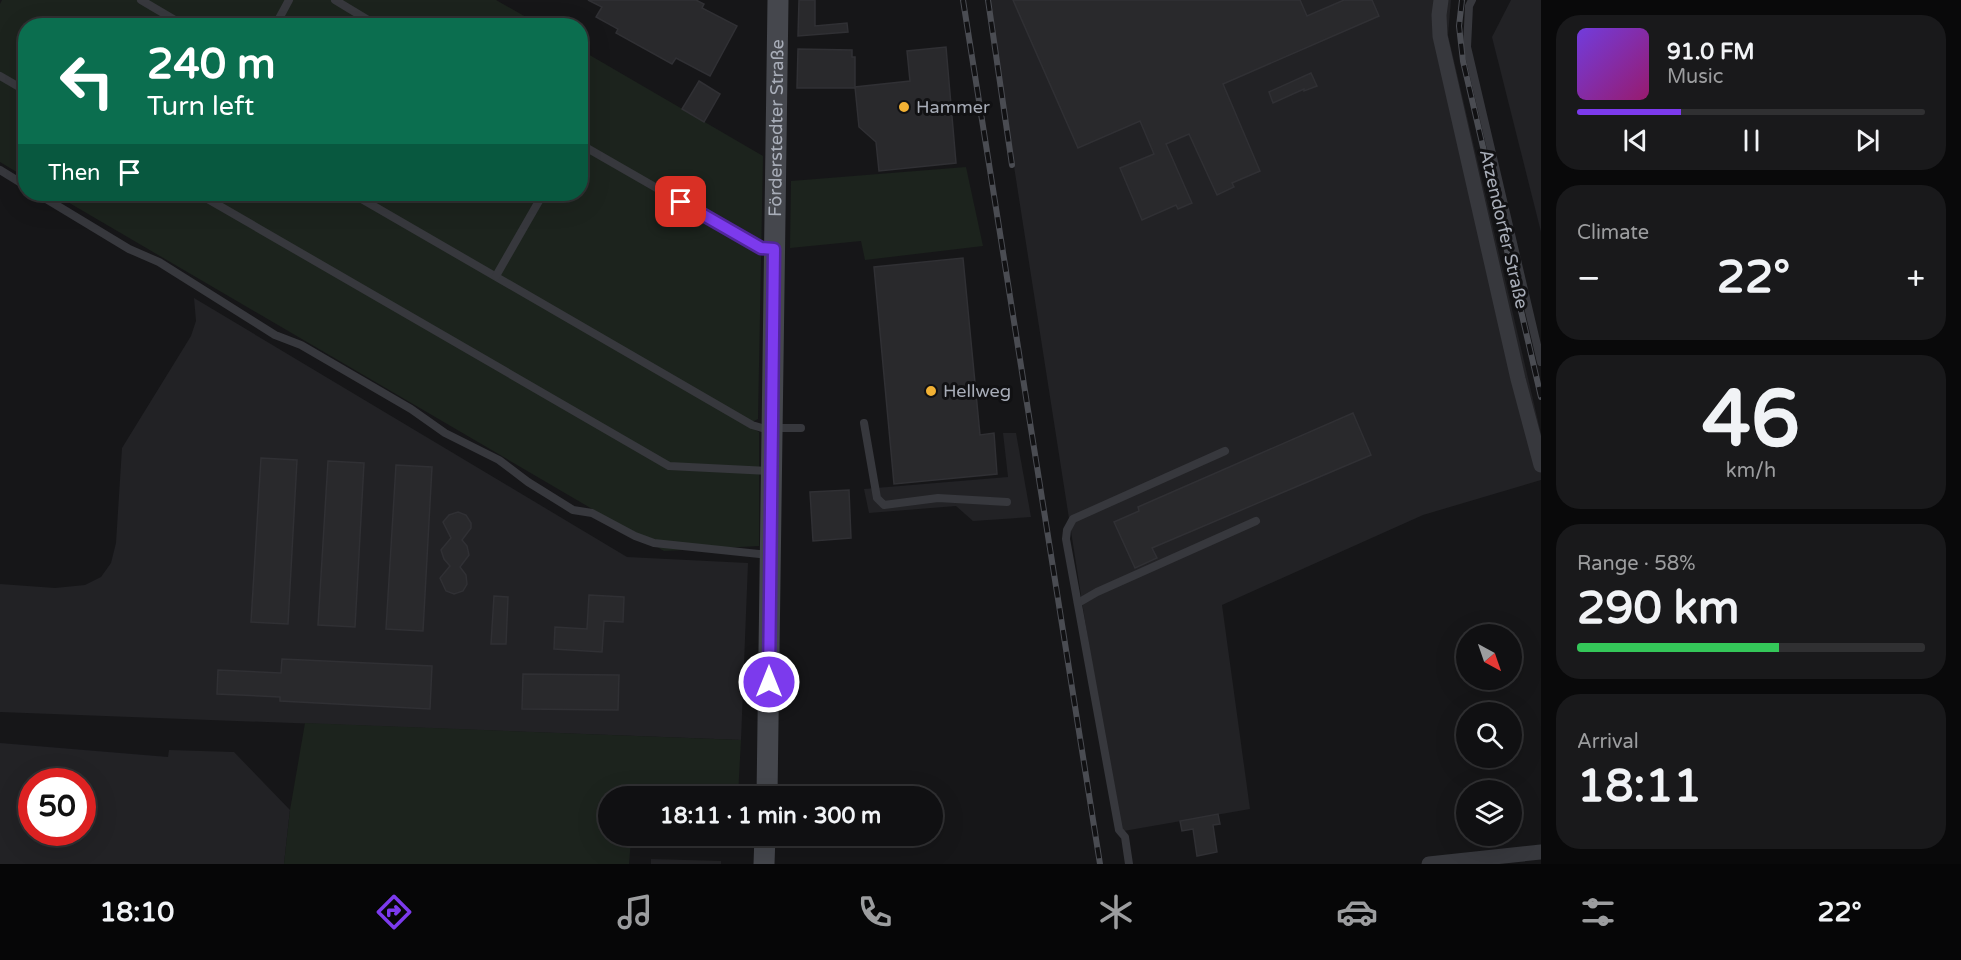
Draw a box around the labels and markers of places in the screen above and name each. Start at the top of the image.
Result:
place label: Hammer [916,96,990,118]
marker: Hammer [897,100,911,114]
pin [655,176,706,227]
place label: Hellweg [943,380,1011,402]
marker: Hellweg [924,384,938,398]

